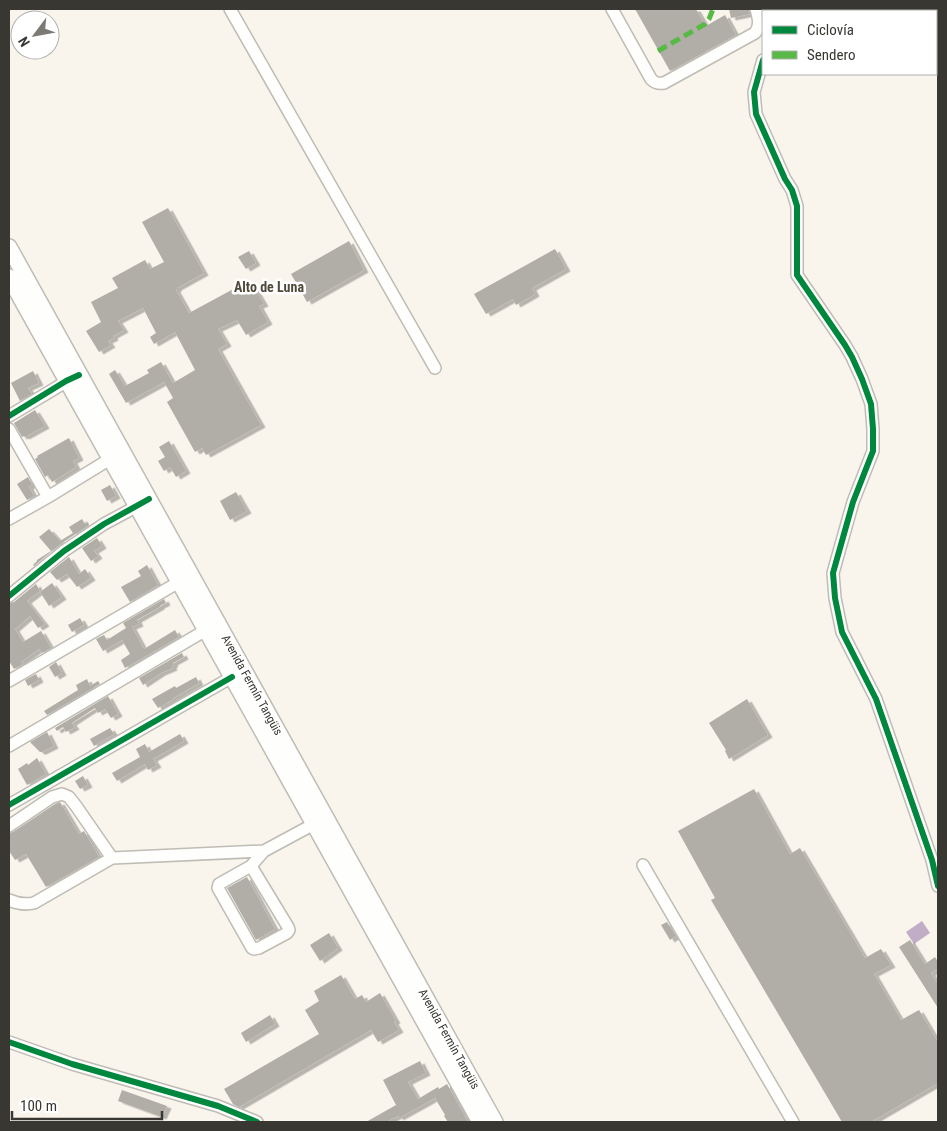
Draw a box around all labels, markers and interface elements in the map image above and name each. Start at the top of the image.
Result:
north arrow [10,10,60,60]
legend [762,10,937,75]
text: Ciclovía [807,21,854,39]
text: N [15,34,33,50]
text: Sendero [807,46,856,64]
district label: Alto de Luna [234,279,304,295]
street label: Avenida Fermín Tangüis [219,632,285,738]
street label: Avenida Fermín Tangüis [416,986,482,1092]
scale bar [12,1088,162,1120]
text: 100 m [20,1097,57,1115]

